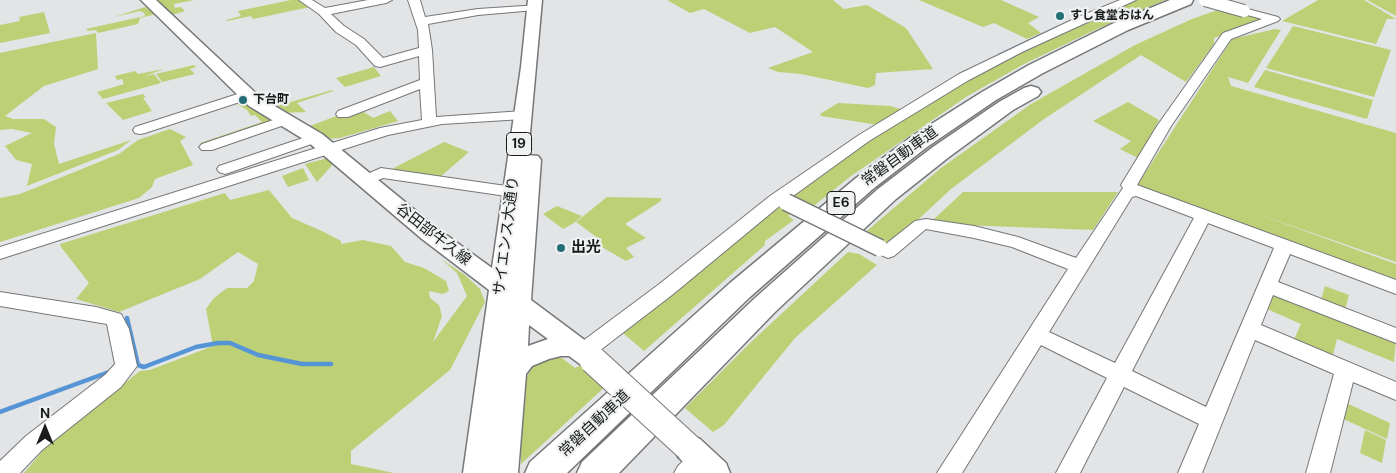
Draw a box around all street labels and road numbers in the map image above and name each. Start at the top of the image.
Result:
street label: 常磐自動車道 [858,123,942,191]
road number: 19 [506,132,532,156]
street label: サイエンス大通り [491,175,523,297]
road number: E6 [827,192,855,214]
street label: 谷田部牛久線 [392,200,474,270]
street label: 常磐自動車道 [556,387,634,461]

